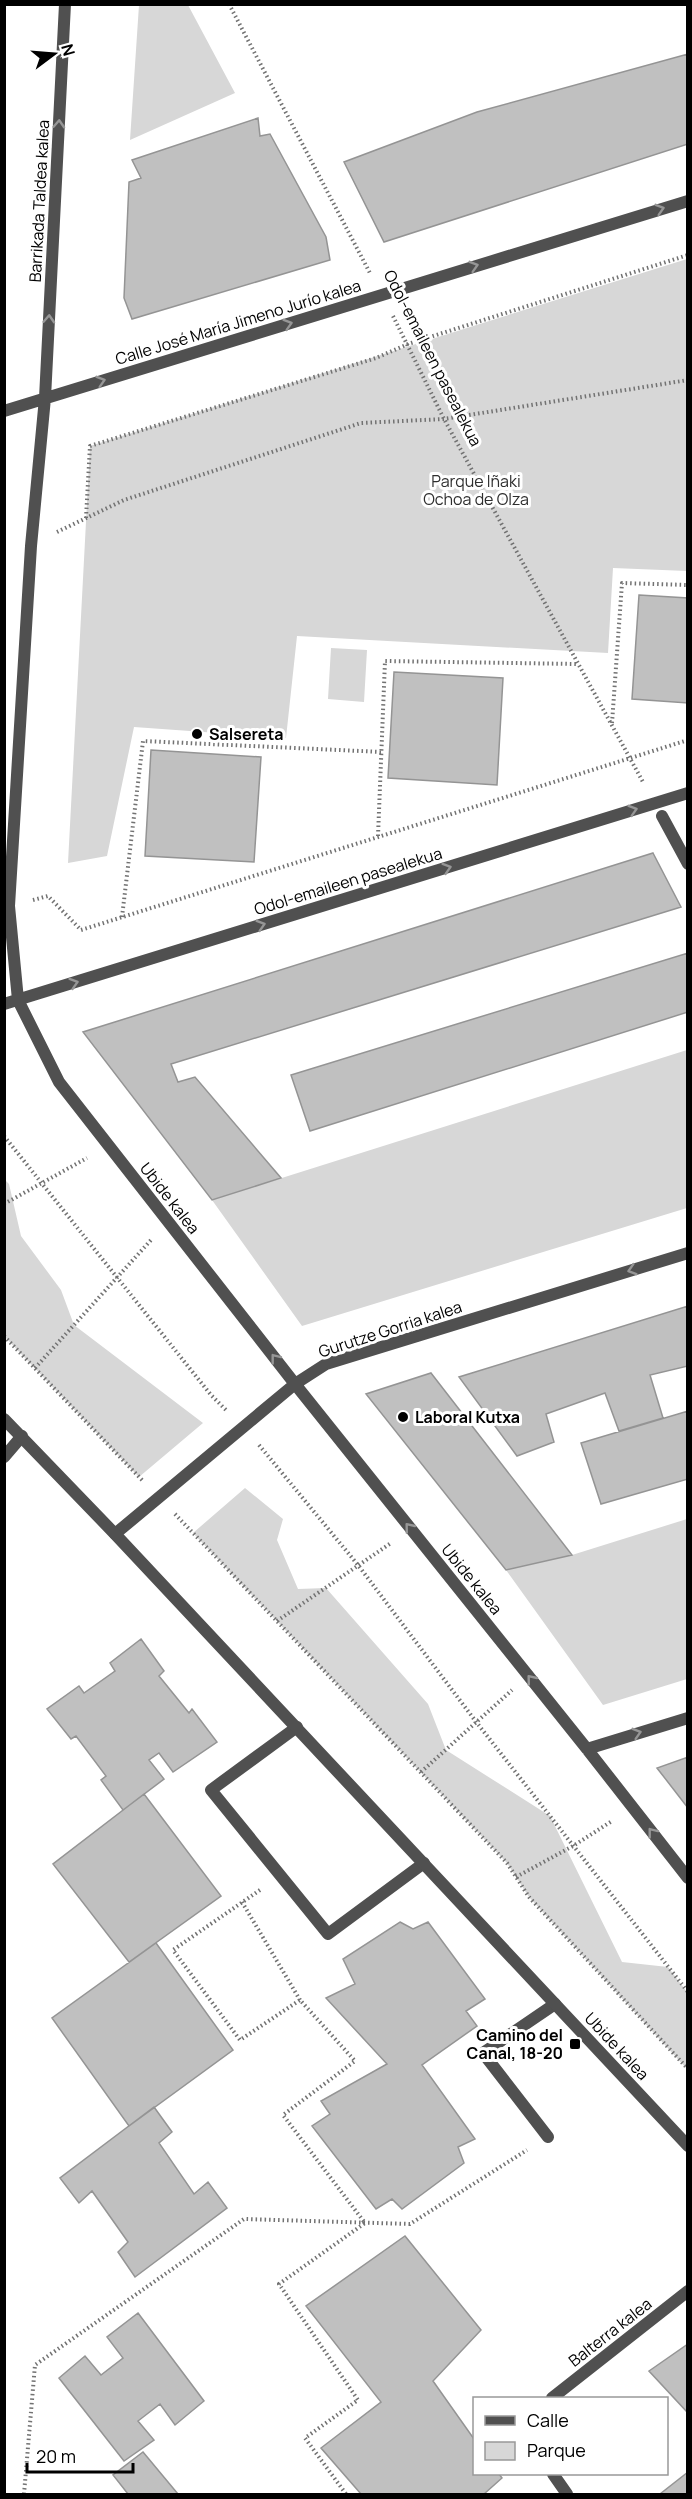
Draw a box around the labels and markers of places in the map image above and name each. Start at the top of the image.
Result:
place label: Salsereta [209,723,284,745]
marker: Salsereta [190,727,204,741]
place label: Laboral Kutxa [415,1406,520,1428]
marker: Laboral Kutxa [396,1410,410,1424]
place label: Camino del Canal, 18-20 [467,2024,563,2064]
marker: Camino del Canal, 18-20 [568,2037,582,2051]

